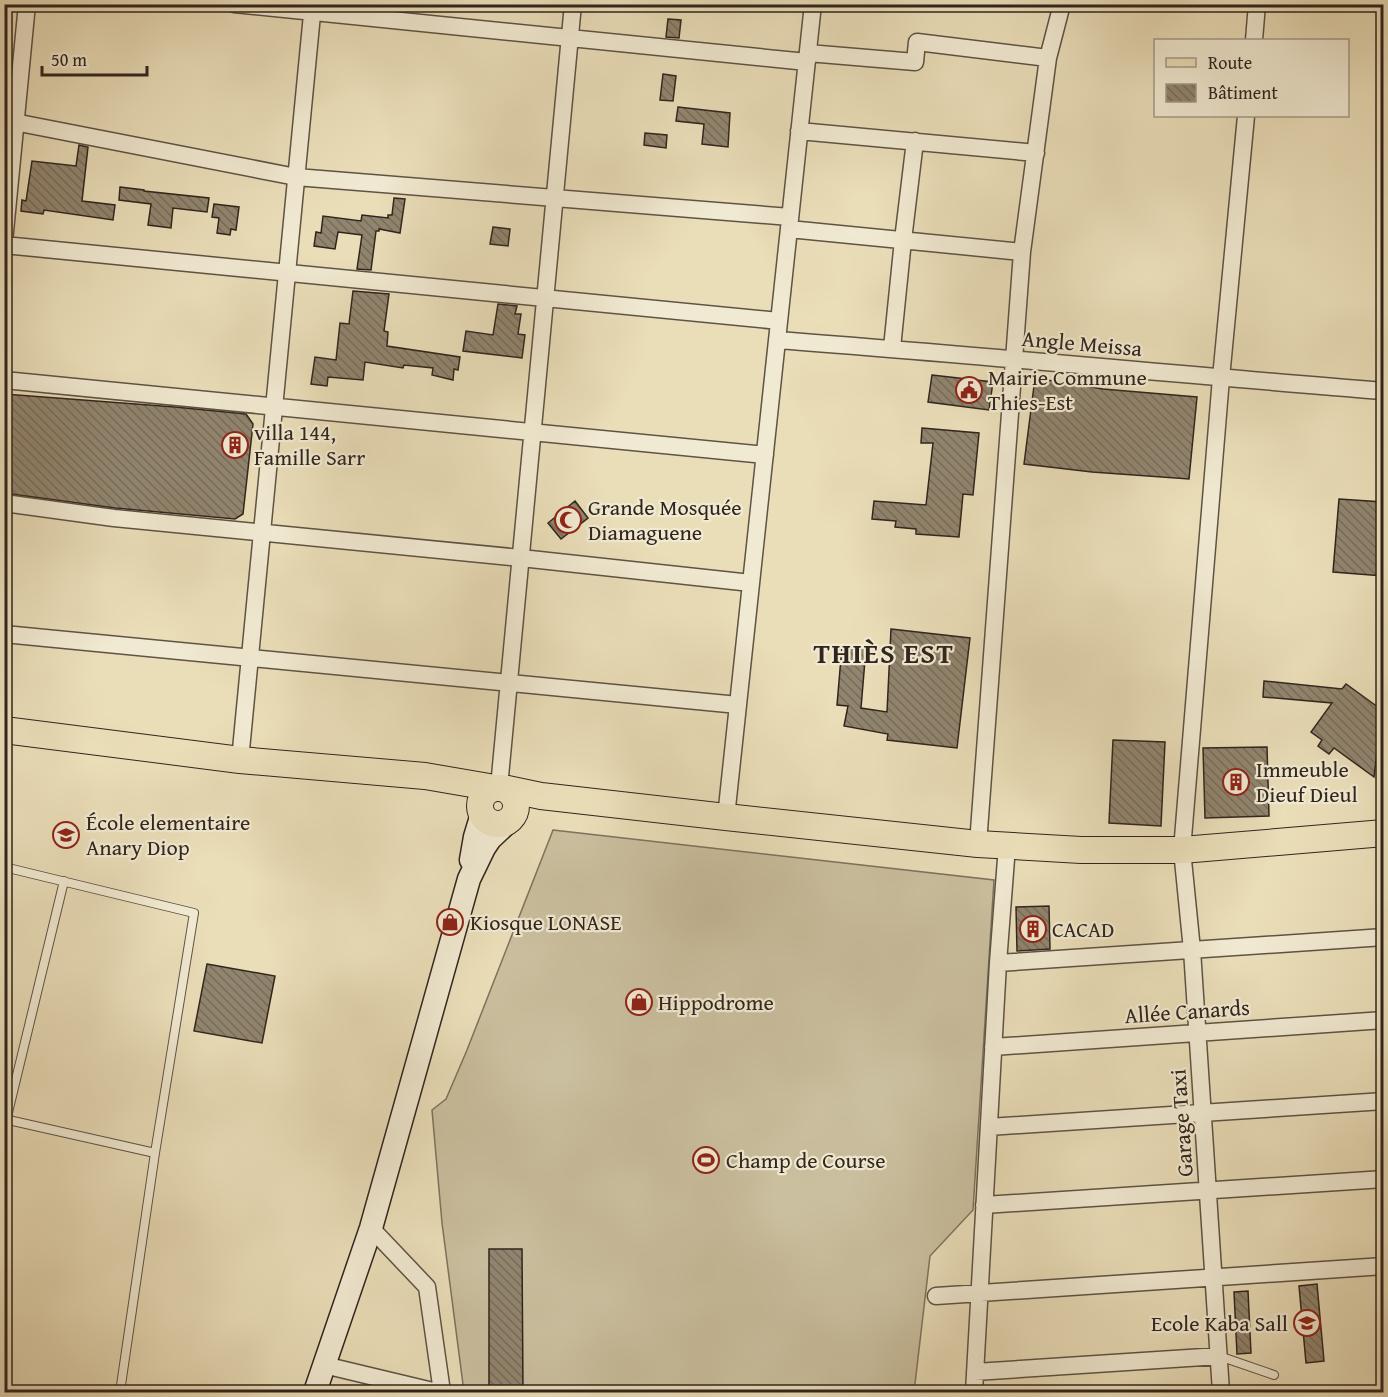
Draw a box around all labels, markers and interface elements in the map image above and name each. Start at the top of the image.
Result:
scale bar [42,39,147,77]
legend [1154,39,1349,117]
text: 50 m [51,46,87,73]
text: Route [1208,49,1252,76]
text: Bâtiment [1208,79,1278,106]
street label: Angle Meissa [1021,322,1144,364]
place label: Mairie Commune Thies-Est [988,361,1147,418]
public building icon: Mairie Commune Thies-Est [954,375,984,405]
place label: villa 144, Famille Sarr [254,416,365,473]
building icon: villa 144, Famille Sarr [220,430,250,460]
place label: Grande Mosquée Diamaguene [588,491,742,548]
mosque icon: Grande Mosquée Diamaguene [553,505,583,535]
district label: THIÈS EST [814,632,954,673]
place label: Immeuble Dieuf Dieul [1256,753,1358,810]
building icon: Immeuble Dieuf Dieul [1221,767,1251,797]
place label: École elementaire Anary Diop [86,806,250,863]
school or university icon: École elementaire Anary Diop [51,820,81,850]
place label: Kiosque LONASE [470,906,622,938]
shop icon: Kiosque LONASE [435,907,465,937]
place label: CACAD [1052,913,1114,945]
building icon: CACAD [1018,914,1048,944]
place label: Hippodrome [658,986,774,1018]
shop icon: Hippodrome [624,987,654,1017]
street label: Allée Canards [1123,991,1251,1031]
street label: Garage Taxi [1161,1068,1201,1178]
place label: Champ de Course [726,1144,886,1176]
sports icon: Champ de Course [691,1145,721,1175]
place label: Ecole Kaba Sall [1151,1307,1288,1339]
school or university icon: Ecole Kaba Sall [1292,1308,1322,1338]

